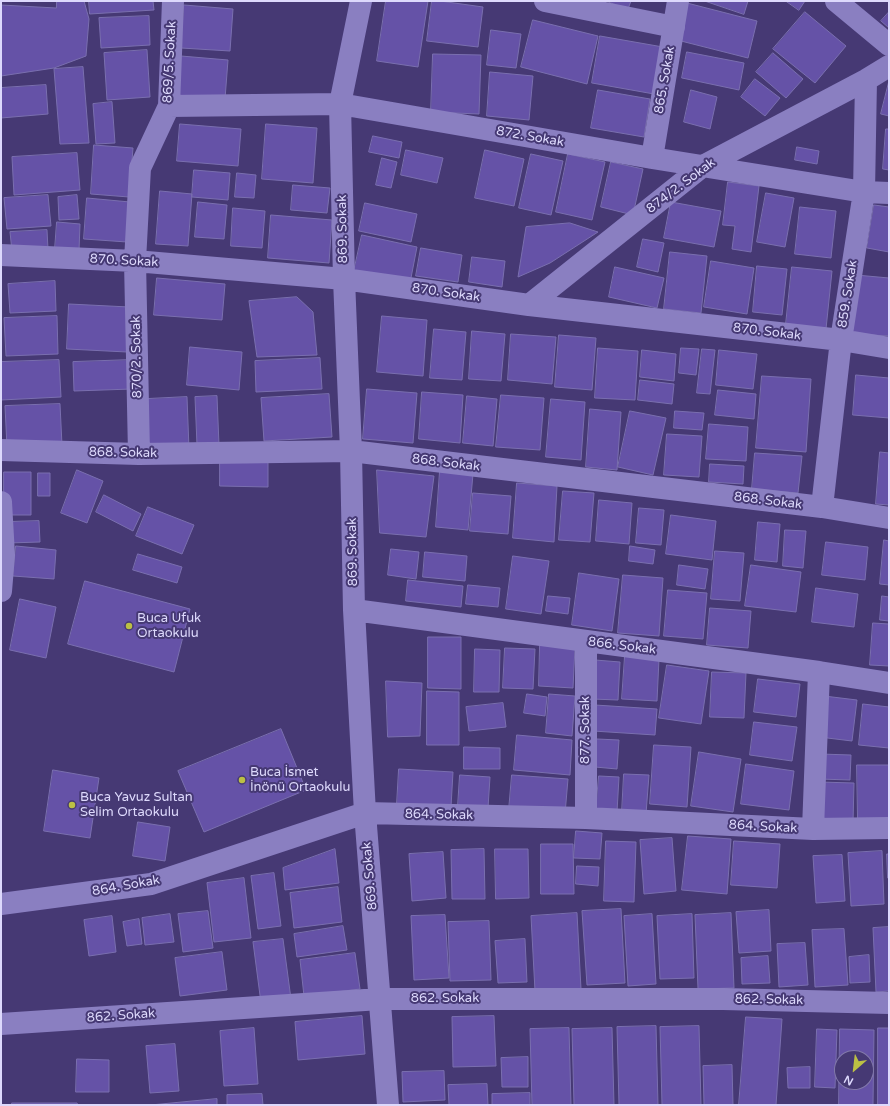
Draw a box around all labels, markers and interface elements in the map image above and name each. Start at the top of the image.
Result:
street label: 869/5. Sokak [160,20,180,104]
street label: 865. Sokak [651,45,679,115]
street label: 872. Sokak [495,123,565,151]
street label: 874/2. Sokak [643,155,719,217]
street label: 869. Sokak [335,195,351,263]
street label: 870. Sokak [89,251,159,271]
street label: 859. Sokak [835,259,861,329]
street label: 870. Sokak [411,281,481,305]
street label: 870/2. Sokak [128,316,146,398]
street label: 870. Sokak [732,320,802,344]
street label: 868. Sokak [89,445,157,461]
street label: 868. Sokak [411,451,481,475]
street label: 868. Sokak [733,489,803,513]
street label: 869. Sokak [345,518,361,586]
place label: Buca Ufuk Ortaokulu [137,611,201,642]
marker: Buca Ufuk Ortaokulu [124,621,134,631]
street label: 866. Sokak [587,634,657,658]
street label: 877. Sokak [578,696,594,764]
place label: Buca İsmet İnönü Ortaokulu [250,765,350,796]
marker: Buca İsmet İnönü Ortaokulu [237,775,247,785]
place label: Buca Yavuz Sultan Selim Ortaokulu [80,790,193,821]
marker: Buca Yavuz Sultan Selim Ortaokulu [67,800,77,810]
street label: 864. Sokak [405,807,473,823]
street label: 864. Sokak [728,817,798,837]
street label: 869. Sokak [359,841,381,911]
street label: 864. Sokak [91,872,161,900]
street label: 862. Sokak [411,991,479,1007]
street label: 862. Sokak [735,992,803,1008]
street label: 862. Sokak [86,1006,156,1026]
north arrow [834,1050,874,1090]
text: N [842,1072,856,1088]

